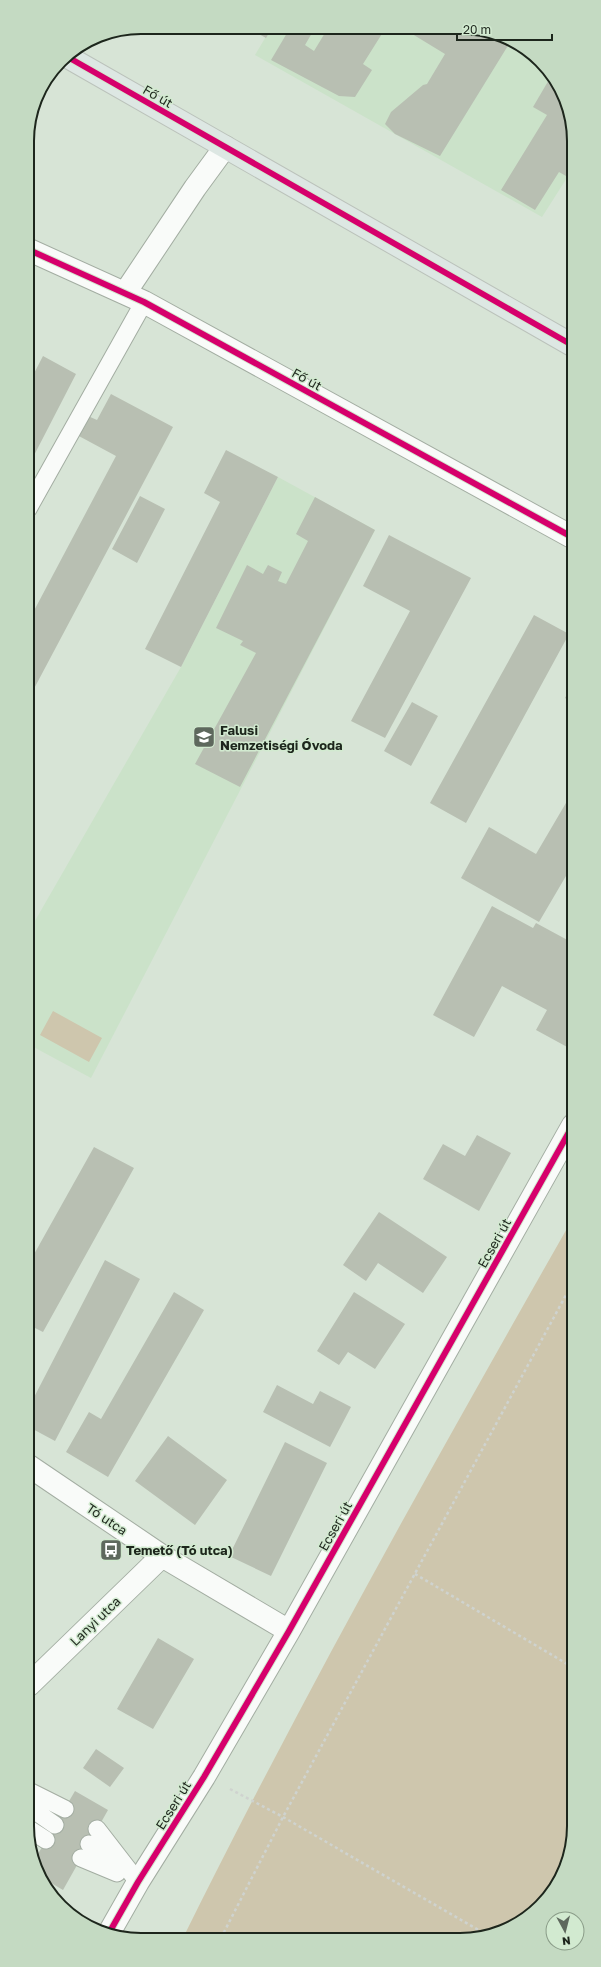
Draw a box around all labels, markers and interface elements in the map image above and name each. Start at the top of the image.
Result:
scale bar [457,16,552,42]
text: 20 m [463,22,491,37]
street label: Fő út [140,81,176,111]
street label: Fő út [289,364,325,394]
place label: Falusi Nemzetiségi Óvoda [220,722,343,753]
school or university icon: Falusi Nemzetiségi Óvoda [191,724,217,750]
street label: Ecseri út [474,1215,514,1271]
street label: Ecseri út [315,1498,355,1554]
street label: Tó utca [84,1500,130,1538]
bus stop icon: Temető (Tó utca) [98,1537,124,1563]
place label: Temető (Tó utca) [126,1542,233,1558]
street label: Lanyi utca [66,1593,124,1649]
street label: Ecseri út [152,1778,194,1832]
north arrow [545,1911,585,1951]
text: N [561,1934,571,1948]

